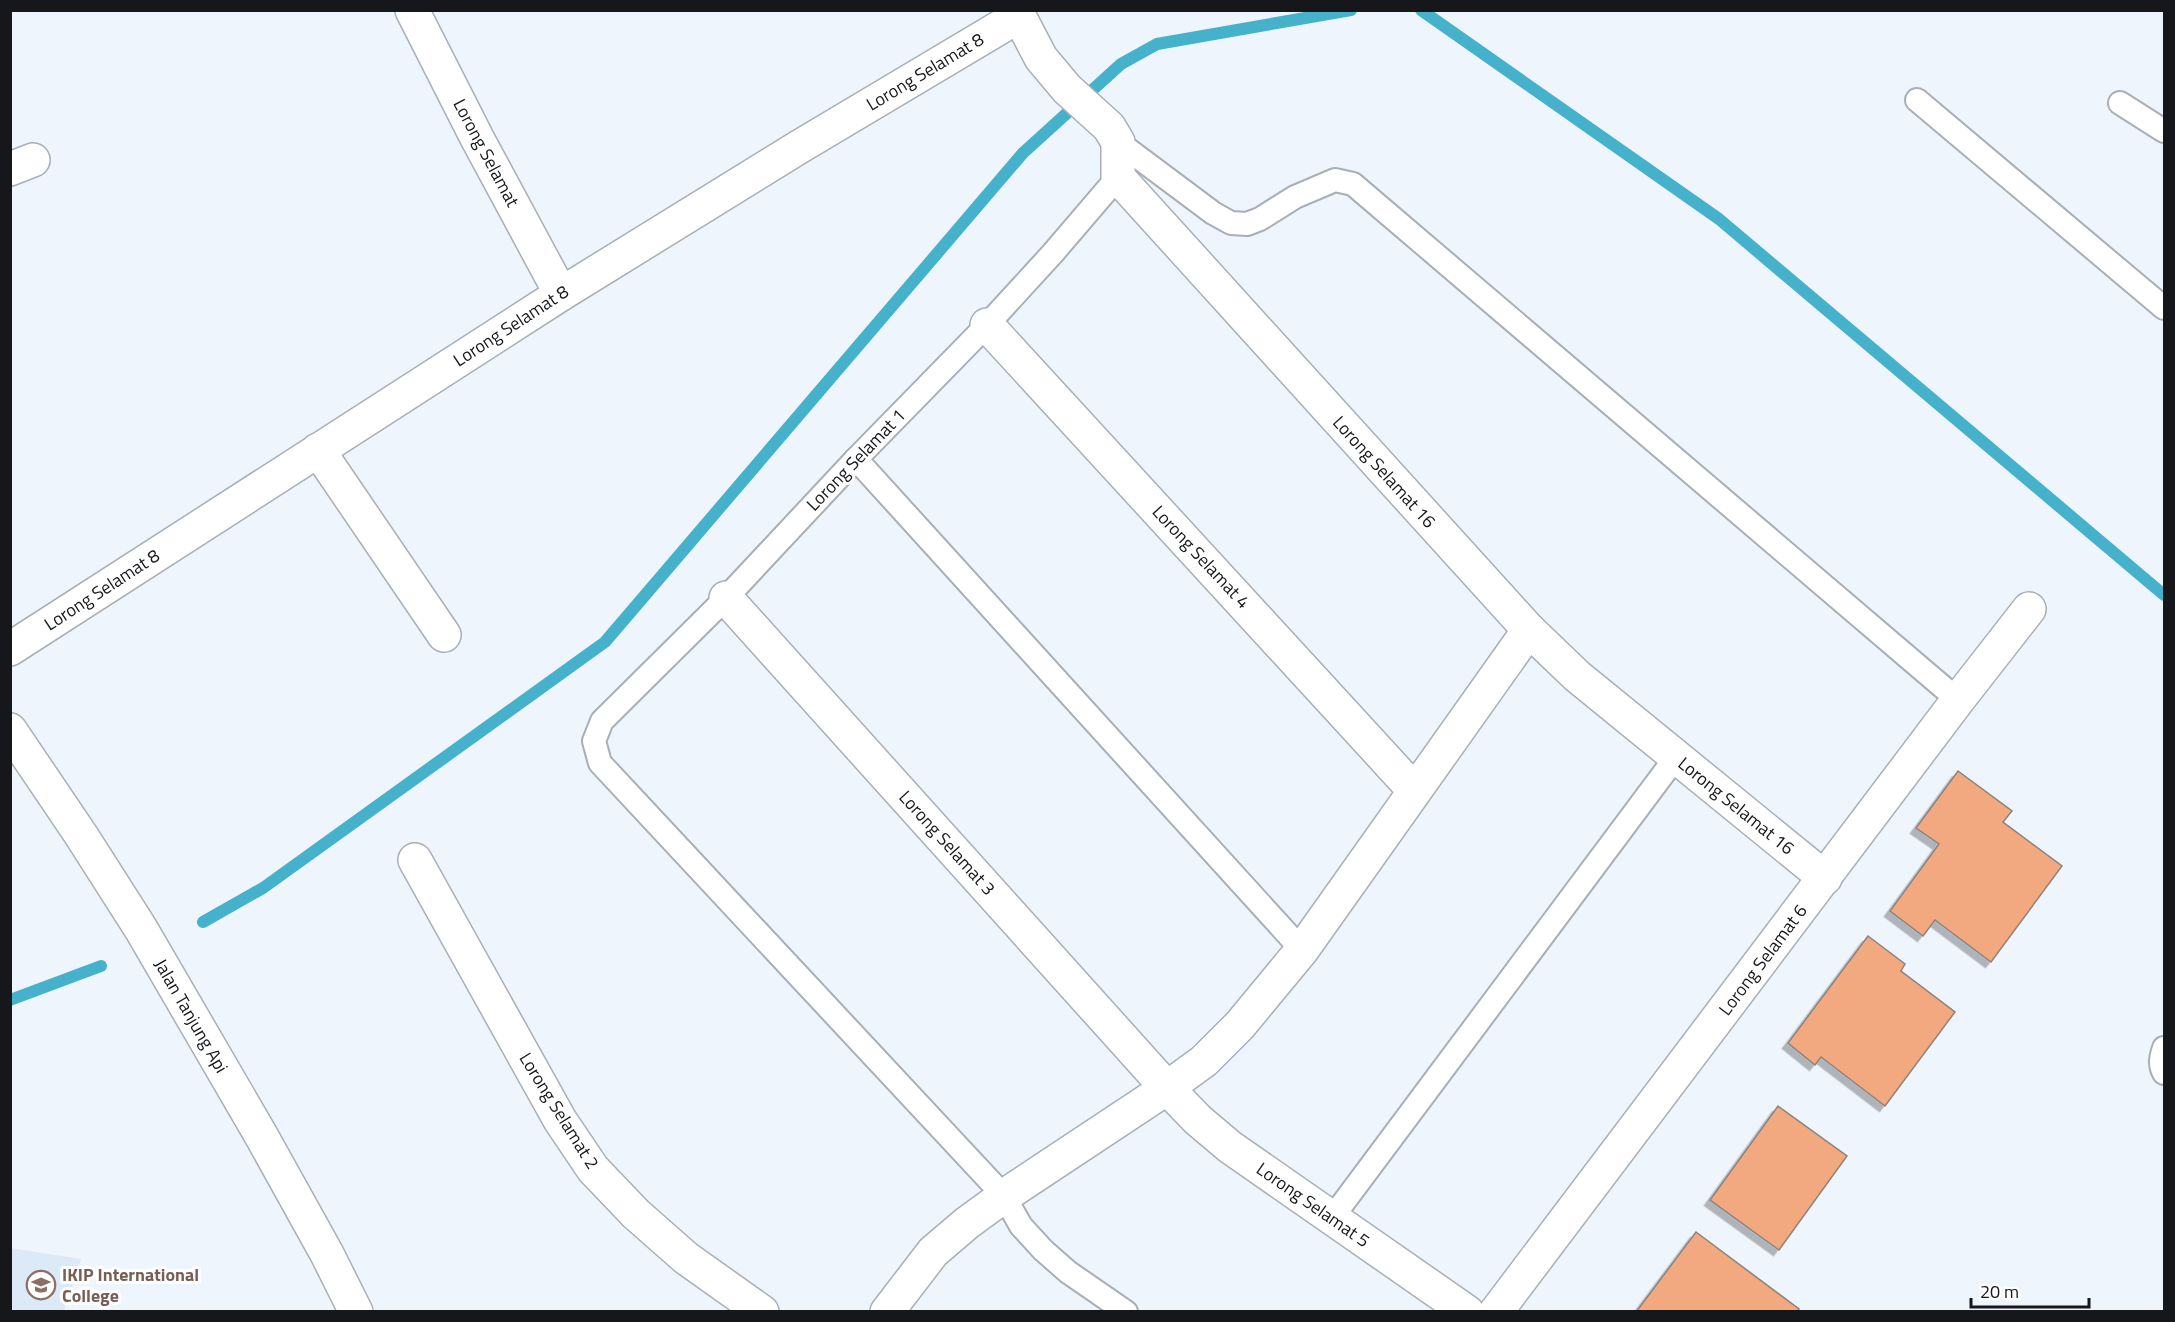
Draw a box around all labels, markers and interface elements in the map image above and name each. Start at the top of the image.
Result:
street label: Lorong Selamat 8 [861,26,989,117]
street label: Lorong Selamat [447,94,527,212]
street label: Lorong Selamat 8 [448,278,574,373]
street label: Lorong Selamat 1 [800,402,912,517]
street label: Lorong Selamat 16 [1326,409,1442,534]
street label: Lorong Selamat 4 [1146,499,1257,614]
street label: Lorong Selamat 8 [39,542,165,637]
street label: Lorong Selamat 16 [1672,750,1800,861]
street label: Lorong Selamat 3 [893,784,1002,901]
street label: Lorong Selamat 6 [1712,898,1813,1021]
street label: Jalan Tanjung Api [148,954,235,1078]
street label: Lorong Selamat 2 [513,1047,606,1174]
street label: Lorong Selamat 5 [1251,1155,1375,1254]
place label: IKIP International College [62,1261,199,1309]
school or university icon: IKIP International College [25,1269,57,1301]
scale bar [1971,1271,2090,1309]
text: 20 m [1980,1278,2019,1305]

